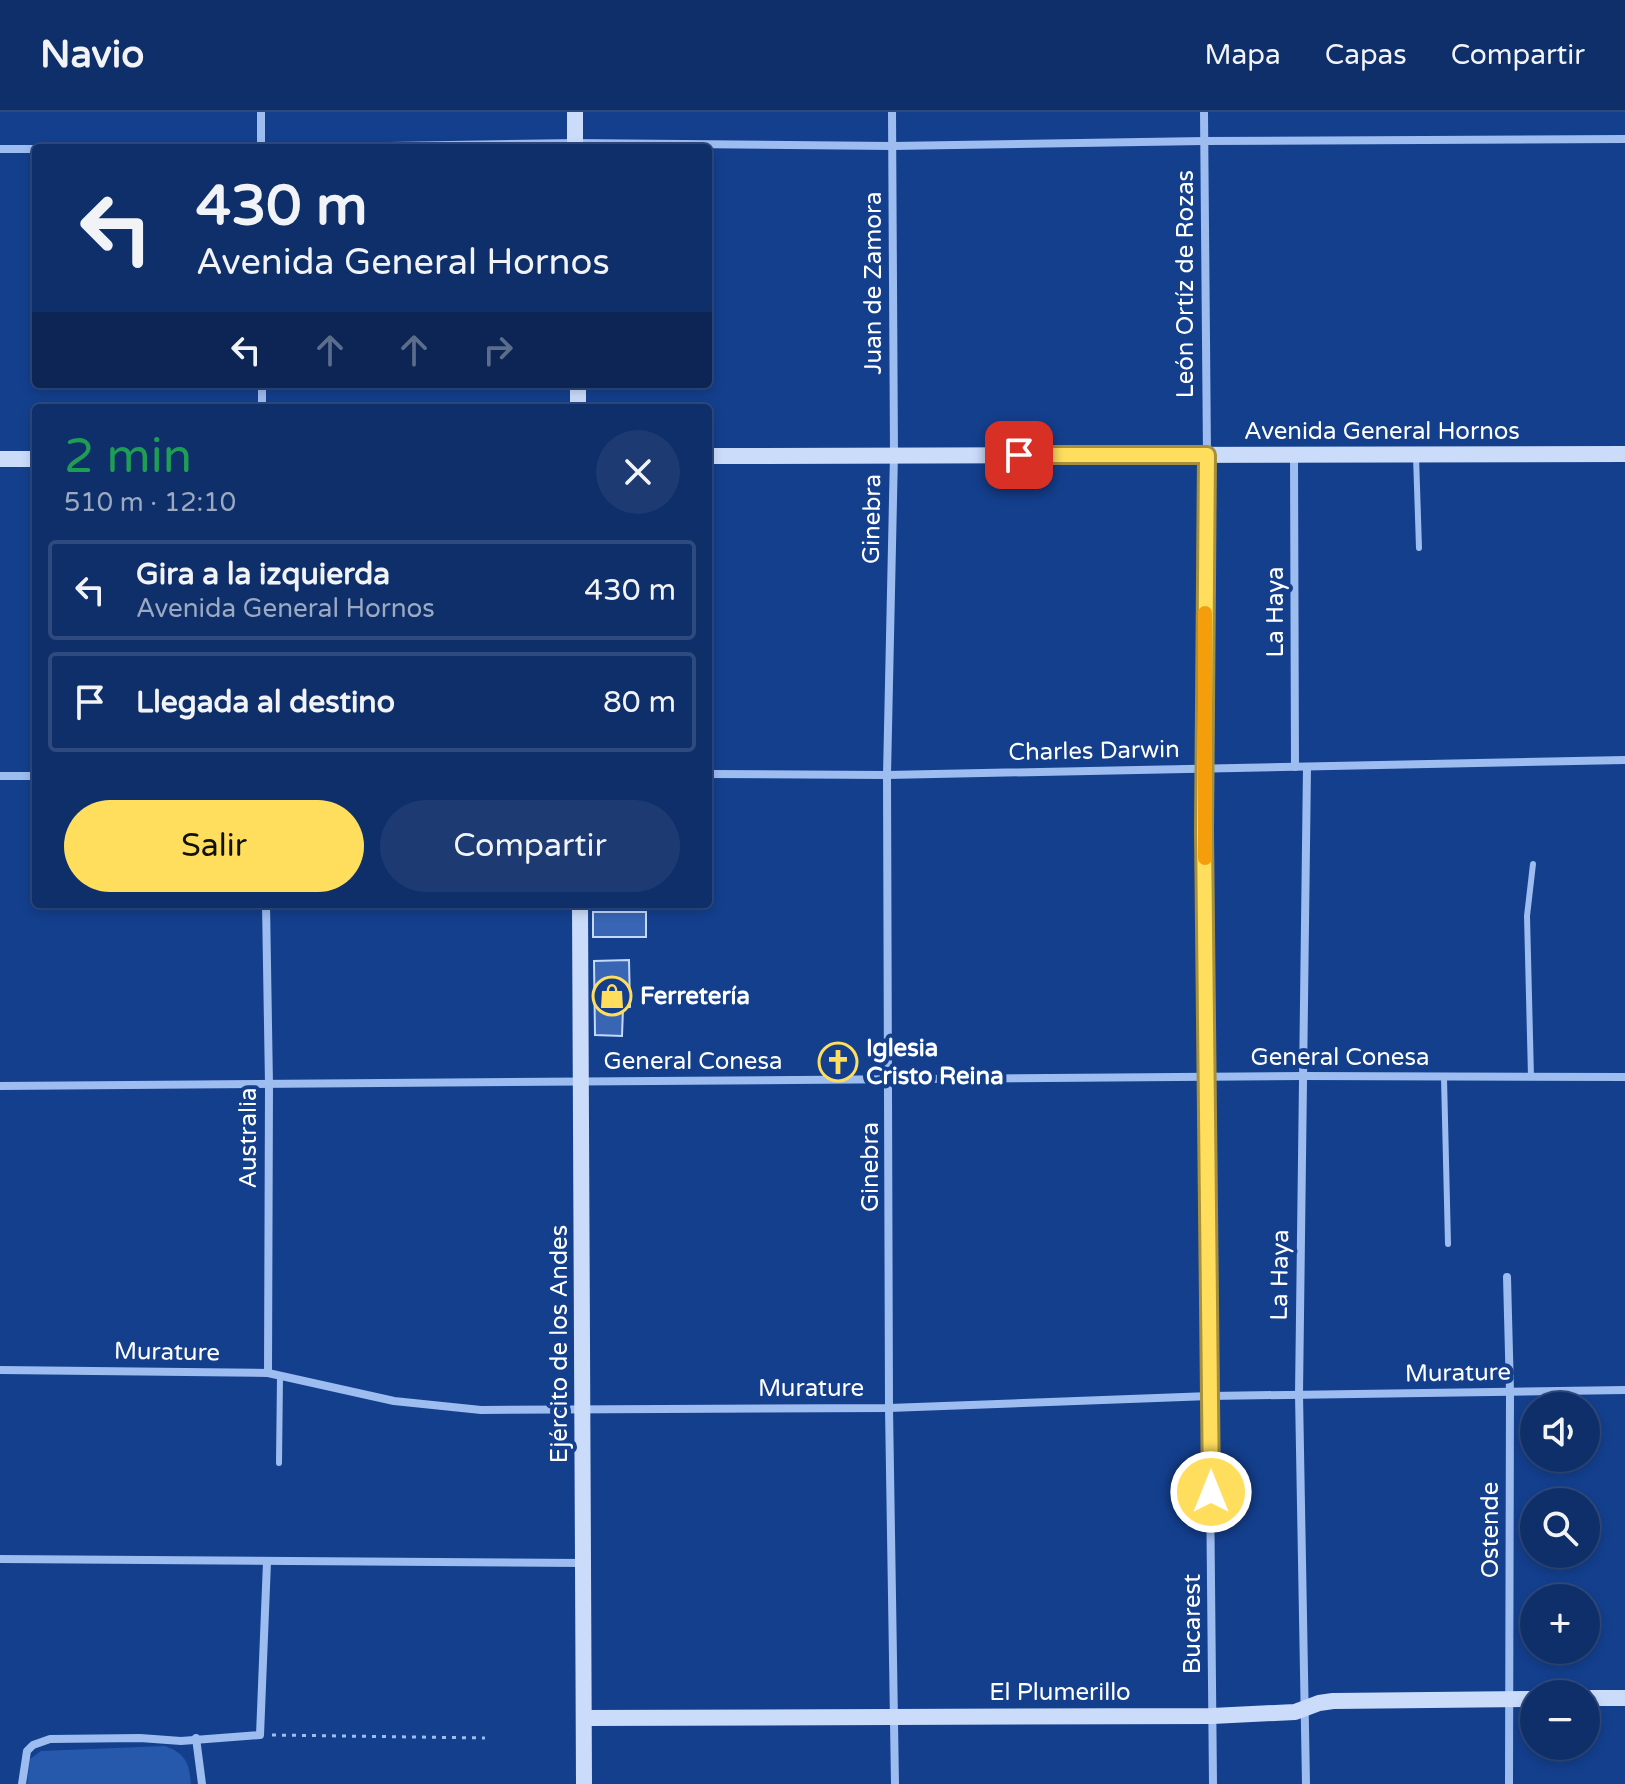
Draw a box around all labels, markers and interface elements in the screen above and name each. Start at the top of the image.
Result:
text: Navio [40,32,144,78]
text: Mapa [1204,38,1281,72]
text: Capas [1325,38,1407,72]
text: Compartir [1451,38,1585,72]
street label: León Ortíz de Rozas [1171,170,1200,398]
text: 430 m [196,173,367,240]
icon: left [64,176,168,280]
street label: Juan de Zamora [859,191,888,375]
text: Avenida General Hornos [196,241,610,284]
icon: left [224,328,268,372]
icon: ahead [308,328,352,372]
icon: ahead [392,328,436,372]
icon: right [476,328,520,372]
street label: Avenida General Hornos [1244,417,1520,446]
pin [985,421,1053,489]
text: 2 min [64,428,192,486]
button: close [596,430,680,514]
icon: arrive [997,433,1041,477]
street label: Ginebra [857,474,887,564]
text: 510 m · 12:10 [64,487,236,518]
text: Gira a la izquierda [136,556,390,593]
street label: La Haya [1261,566,1290,658]
icon: left [68,568,112,612]
text: 430 m [584,572,676,609]
text: Avenida General Hornos [136,593,435,624]
icon: arrive [68,680,112,724]
text: Llegada al destino [136,684,395,721]
text: 80 m [603,684,676,721]
street label: Charles Darwin [1008,735,1180,767]
button: Salir [64,800,364,892]
button: Compartir [380,800,680,892]
shop icon: Ferretería [591,975,633,1017]
place label: Ferretería [640,982,750,1011]
place label: Iglesia Cristo Reina [866,1034,1004,1091]
church icon: Iglesia Cristo Reina [817,1041,859,1083]
street label: General Conesa [1251,1043,1429,1072]
street label: General Conesa [604,1047,782,1076]
street label: Australia [234,1088,263,1188]
street label: Ginebra [856,1122,885,1212]
street label: Ejército de los Andes [545,1225,574,1463]
street label: La Haya [1265,1229,1295,1321]
street label: Murature [114,1337,220,1367]
street label: Murature [1405,1358,1511,1388]
street label: Murature [758,1374,864,1403]
map controls [1520,1392,1600,1760]
button: sound [1520,1392,1600,1472]
position arrow [1169,1450,1253,1534]
street label: Ostende [1476,1482,1505,1578]
button: search [1520,1488,1600,1568]
street label: Bucarest [1178,1574,1207,1674]
button: + [1520,1584,1600,1664]
street label: El Plumerillo [989,1678,1131,1707]
button: − [1520,1680,1600,1760]

